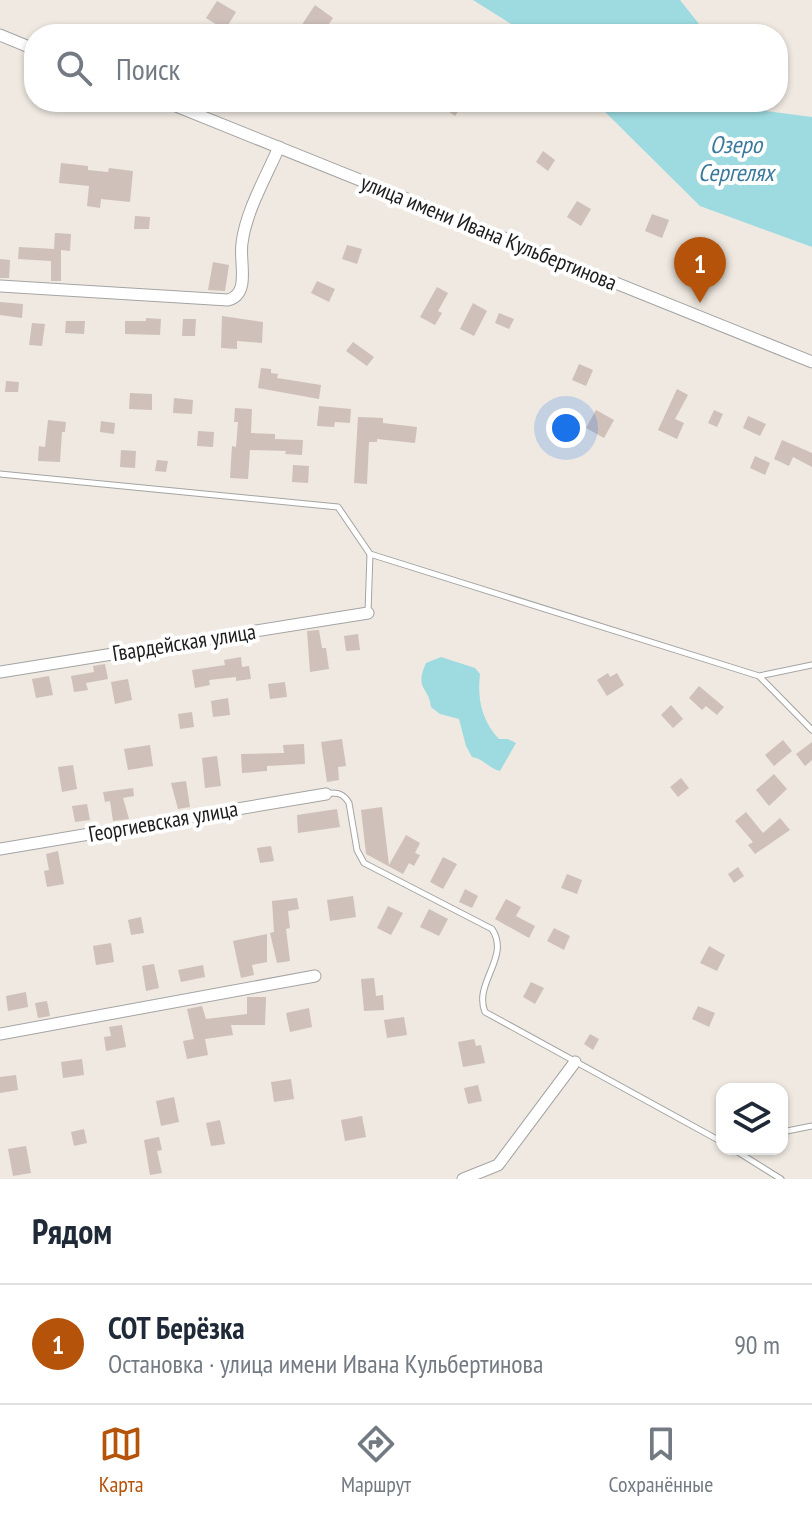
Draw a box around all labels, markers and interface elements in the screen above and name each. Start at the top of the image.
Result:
search box [24,24,788,112]
icon: search [52,46,96,90]
text: Поиск [116,49,180,88]
water label: Озеро Сергелях [698,129,777,188]
street label: улица имени Ивана Кульбертинова [357,168,621,296]
pin: 1 [674,237,726,303]
your location [546,408,586,448]
street label: Гвардейская улица [110,617,258,667]
street label: Георгиевская улица [86,794,240,848]
map controls [716,1083,788,1155]
button: layers [716,1083,788,1155]
text: Рядом [32,1209,112,1253]
text: СОТ Берёзка [108,1308,245,1347]
text: 1 [52,1328,64,1361]
text: 90 m [734,1328,780,1361]
text: Остановка · улица имени Ивана Кульбертинова [108,1347,543,1380]
tab: Карта [99,1422,144,1498]
tab: Маршрут [341,1422,411,1498]
tab: Сохранённые [609,1422,713,1498]

